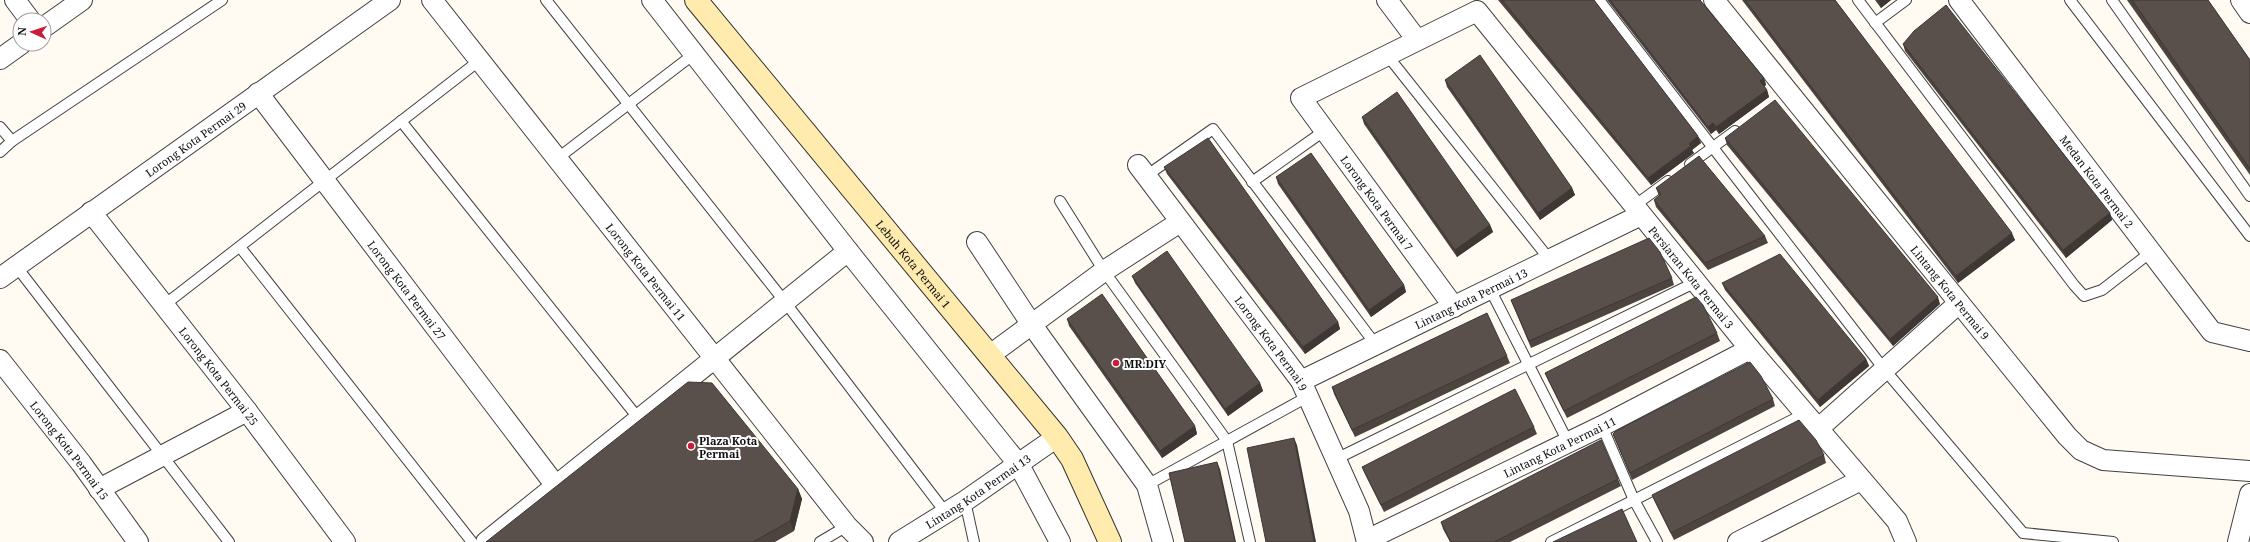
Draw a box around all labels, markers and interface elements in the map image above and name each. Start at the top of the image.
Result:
north arrow [12,12,52,52]
text: N [14,26,29,36]
street label: Lorong Kota Permai 29 [142,98,249,180]
street label: Medan Kota Permai 2 [2057,132,2137,231]
street label: Lorong Kota Permai 7 [1337,152,1417,254]
street label: Lebuh Kota Permai 1 [873,216,955,311]
street label: Lorong Kota Permai 11 [603,220,690,324]
street label: Persiaran Kota Permai 3 [1646,223,1738,331]
street label: Lorong Kota Permai 27 [365,237,450,342]
street label: Lintang Kota Permai 9 [1908,242,1993,342]
street label: Lintang Kota Permai 13 [1412,264,1530,332]
street label: Lorong Kota Permai 9 [1232,293,1312,393]
street label: Lorong Kota Permai 25 [176,324,262,428]
place label: MR.DIY [1124,356,1166,371]
marker: MR.DIY [1111,358,1121,368]
street label: Lorong Kota Permai 15 [27,398,112,502]
street label: Lintang Kota Permai 11 [1501,413,1618,480]
place label: Plaza Kota Permai [699,433,758,461]
marker: Plaza Kota Permai [686,441,696,451]
street label: Lintang Kota Permai 13 [923,450,1033,531]

